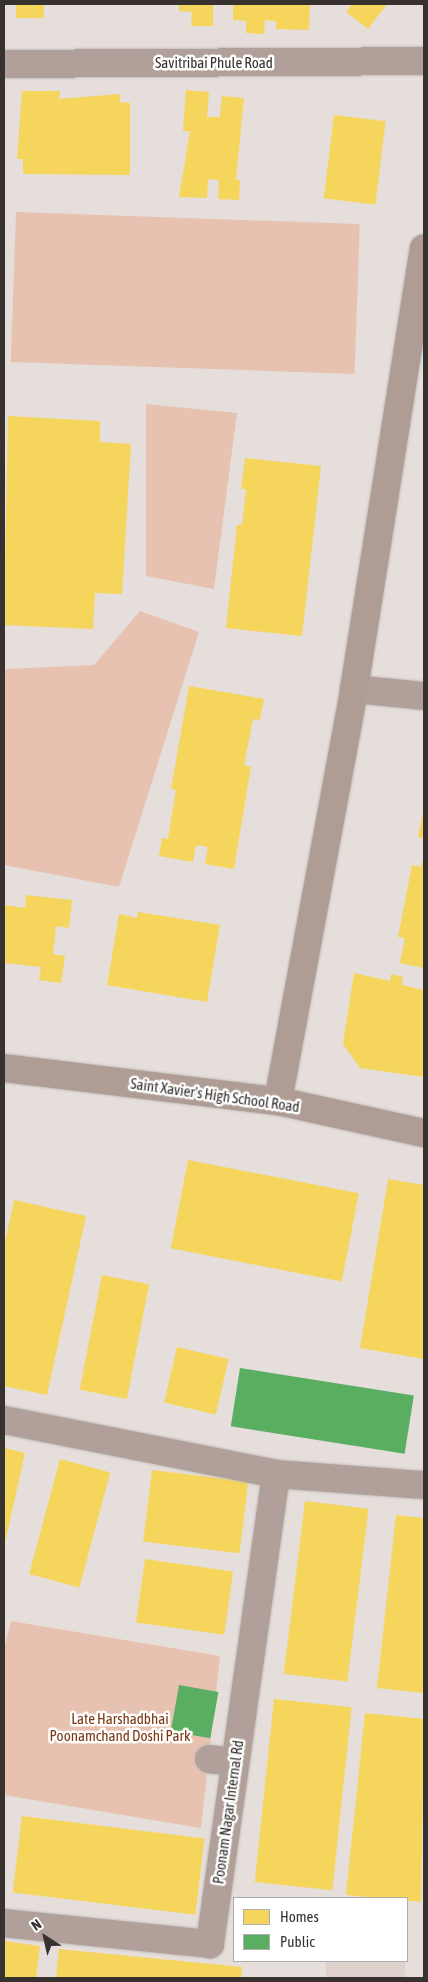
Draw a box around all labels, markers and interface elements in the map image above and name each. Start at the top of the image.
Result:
street label: Savitribai Phule Road [155,54,273,72]
street label: Saint Xavier's High School Road [129,1074,301,1116]
park label: Late Harshadbhai Poonamchand Doshi Park [49,1709,191,1744]
street label: Poonam Nagar Internal Rd [209,1739,247,1885]
legend [233,1897,408,1962]
text: Homes [280,1908,319,1925]
north arrow [20,1912,70,1962]
text: N [28,1916,44,1934]
text: Public [280,1933,315,1950]

